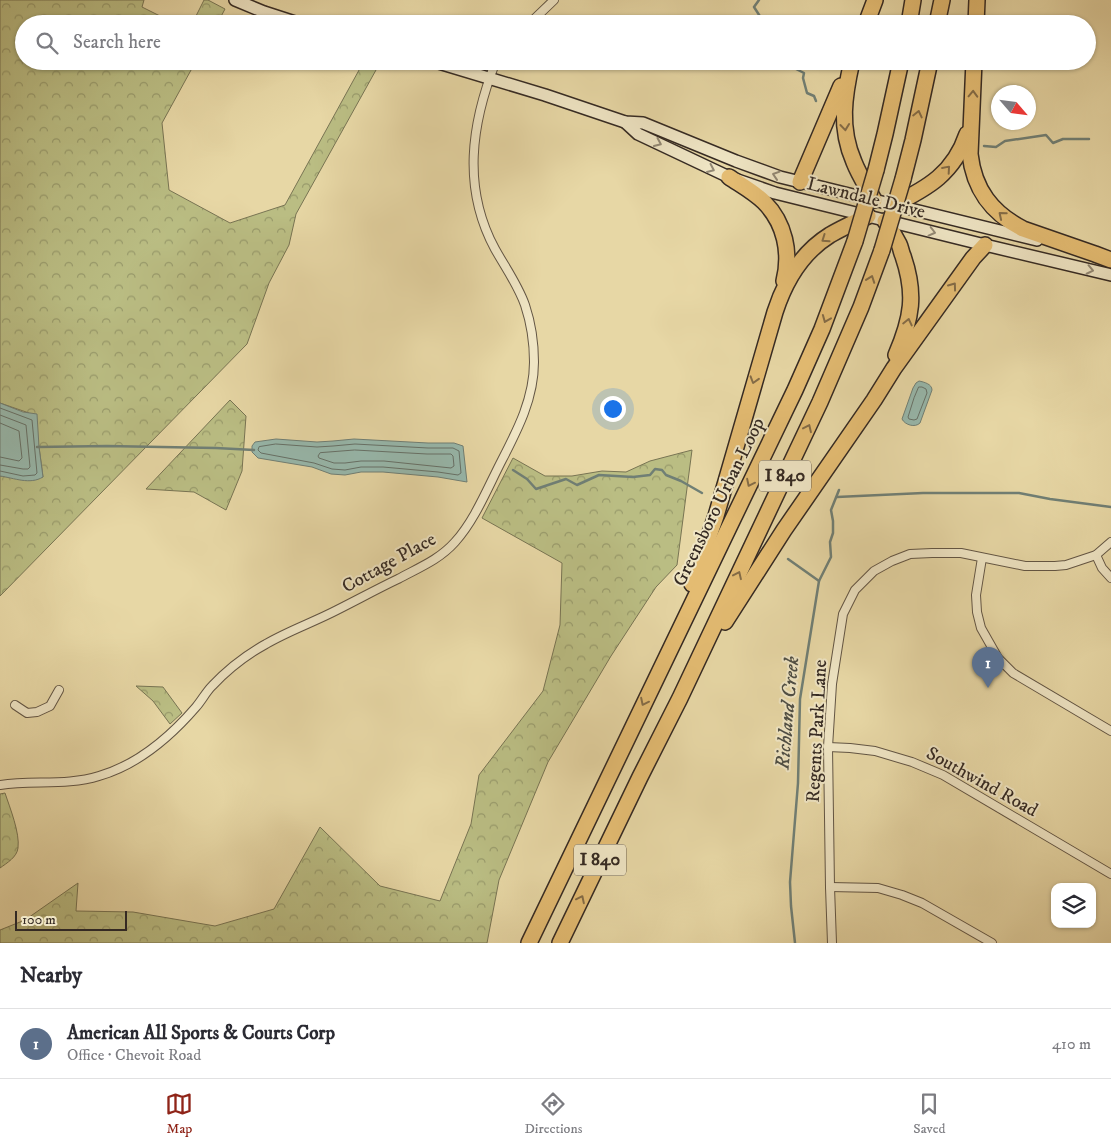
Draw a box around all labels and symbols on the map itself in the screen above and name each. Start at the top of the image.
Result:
north arrow [991,85,1036,130]
one-way arrow [968,90,978,98]
one-way arrow [913,110,923,119]
one-way arrow [839,123,850,131]
one-way arrow [653,137,662,147]
one-way arrow [706,162,715,172]
one-way arrow [942,165,951,174]
one-way arrow [772,171,780,181]
street label: Lawndale Drive [804,172,928,224]
one-way arrow [999,213,1008,221]
one-way arrow [928,226,937,237]
one-way arrow [821,233,831,242]
one-way arrow [1086,264,1095,275]
one-way arrow [865,275,875,284]
one-way arrow [947,282,956,292]
one-way arrow [821,314,832,323]
one-way arrow [902,318,913,327]
one-way arrow [750,376,760,384]
your location [600,396,626,422]
street label: Greensboro Urban Loop [668,414,770,590]
one-way arrow [802,424,812,433]
road number: I 840 [759,461,811,492]
one-way arrow [746,477,756,486]
street label: Cottage Place [338,528,440,598]
one-way arrow [732,571,742,580]
pin: 1 [972,647,1004,688]
water label: Richland Creek [771,655,805,772]
street label: Regents Park Lane [802,659,832,803]
one-way arrow [641,697,651,706]
street label: Southwind Road [922,742,1042,822]
road number: I 840 [574,844,626,876]
one-way arrow [575,895,585,904]
scale bar [15,908,128,931]

